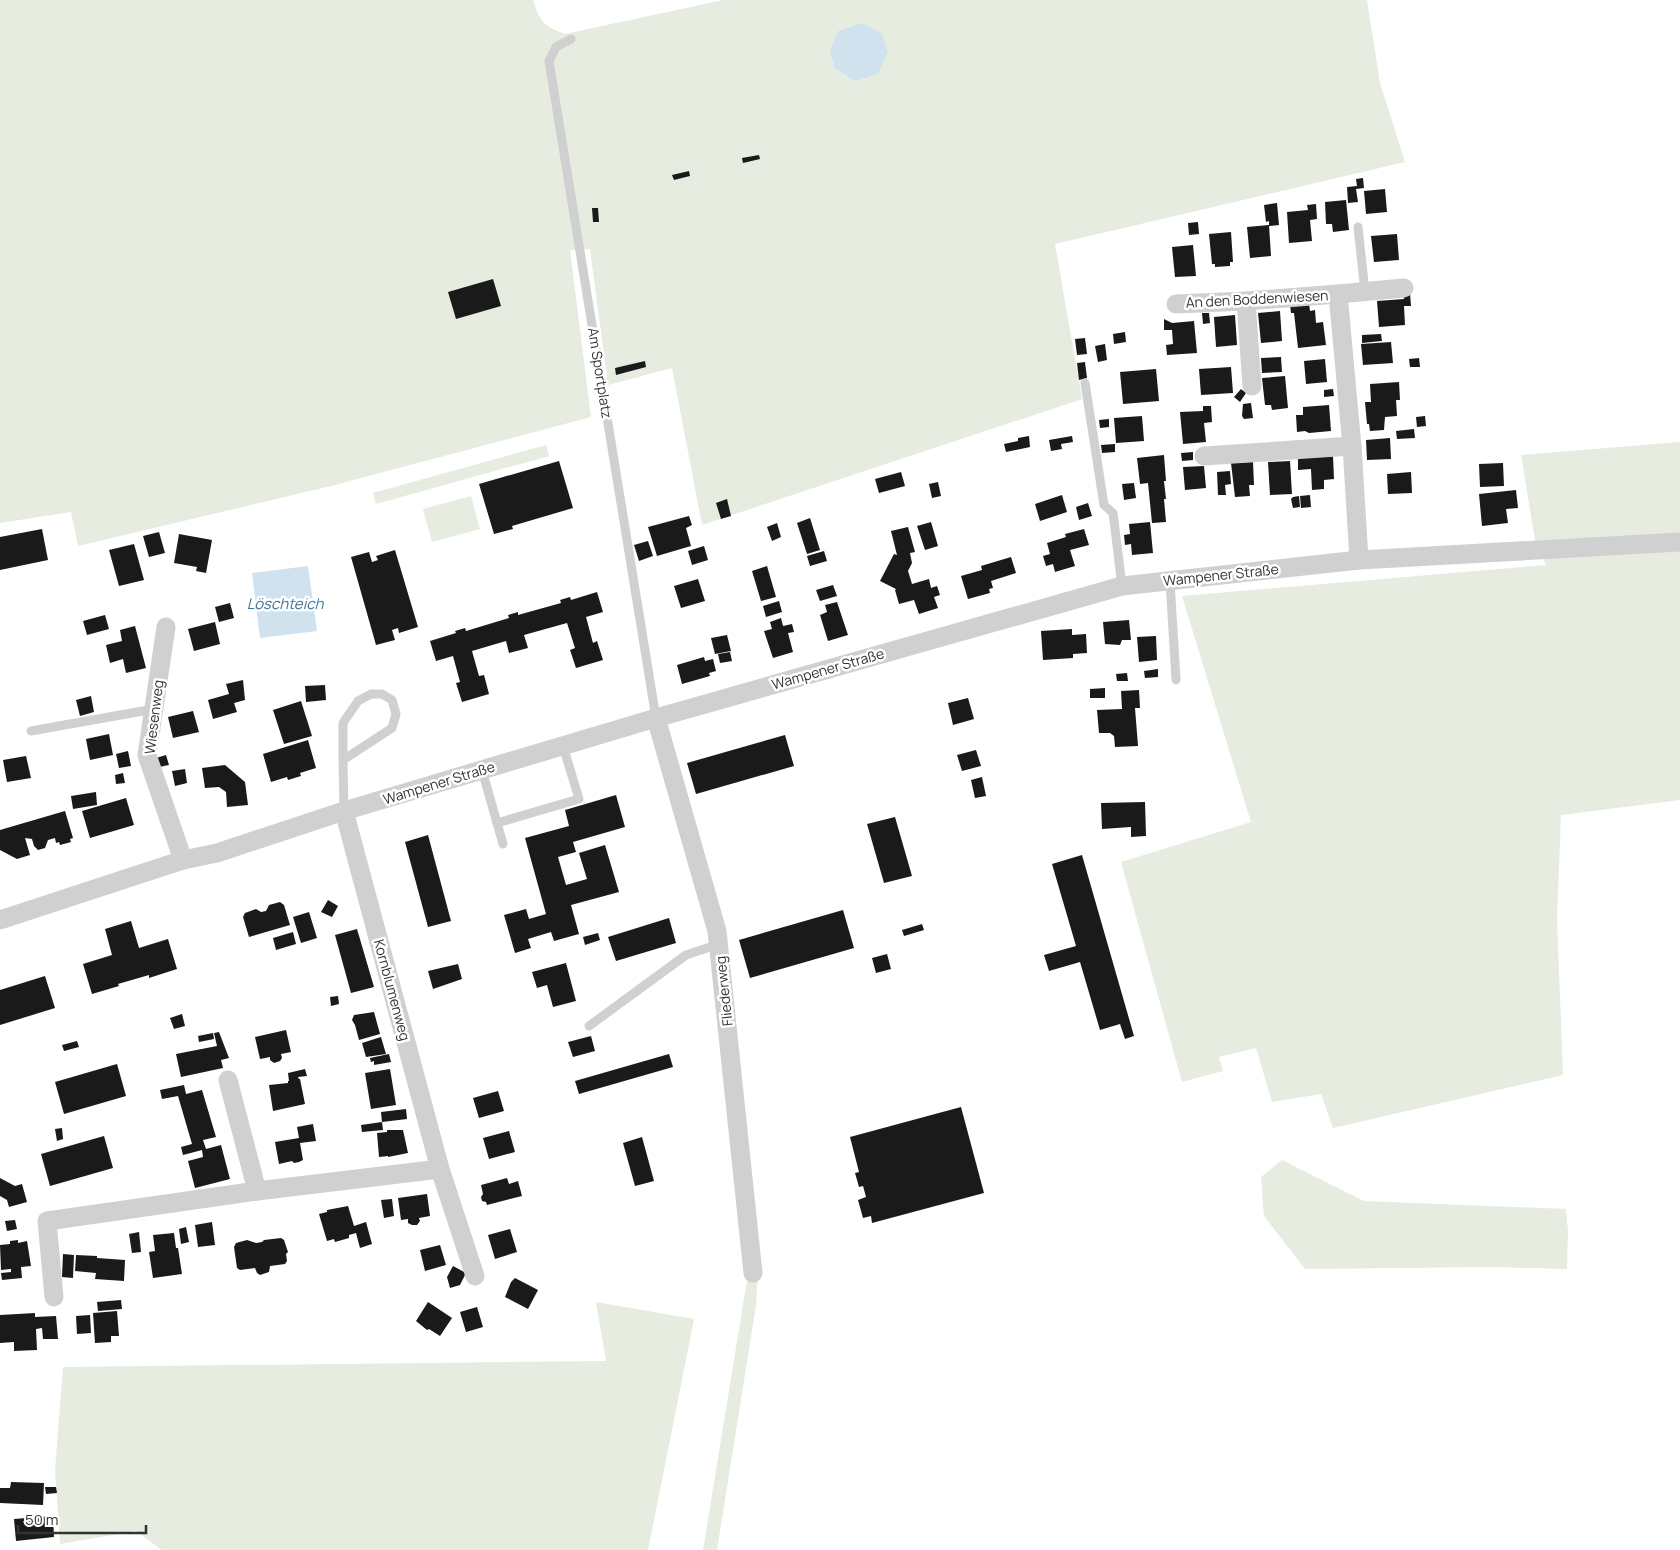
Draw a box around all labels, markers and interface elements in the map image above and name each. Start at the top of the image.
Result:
street label: An den Boddenwiesen [1185,285,1329,312]
street label: Am Sportplatz [584,326,617,420]
street label: Wampener Straße [1162,559,1280,590]
water label: Löschteich [247,593,324,614]
street label: Wampener Straße [769,643,886,694]
street label: Wiesenweg [140,679,167,755]
street label: Wampener Straße [381,756,497,809]
street label: Kornblumenweg [370,937,415,1043]
street label: Fliederweg [710,955,737,1027]
scale bar [18,1502,145,1534]
text: 50 m [25,1509,59,1530]

